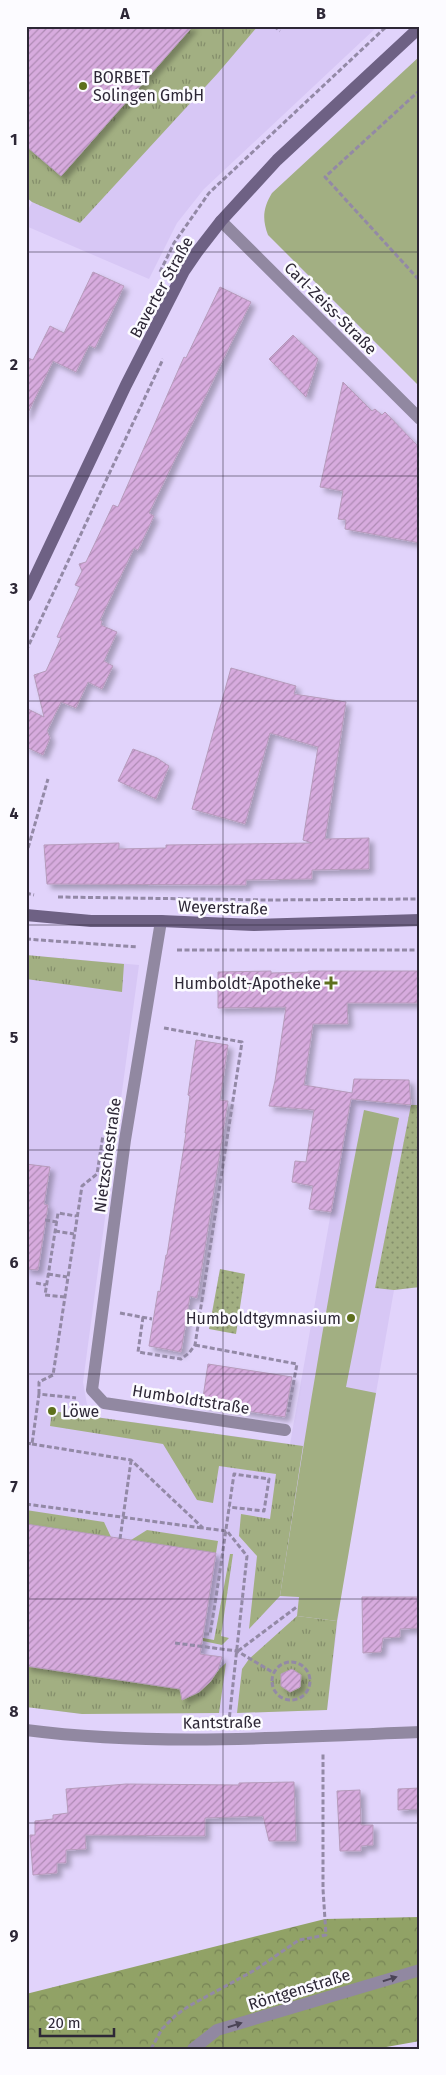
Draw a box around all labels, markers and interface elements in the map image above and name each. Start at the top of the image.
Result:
text: A [119,4,130,23]
text: B [316,4,326,23]
place label: BORBET Solingen GmbH [93,68,204,105]
marker: BORBET Solingen GmbH [77,80,89,92]
text: 1 [10,130,18,149]
street label: Baverter Straße [126,233,197,341]
street label: Carl-Zeiss-Straße [280,258,381,359]
text: 2 [10,355,18,374]
text: 3 [9,579,18,598]
text: 4 [9,804,19,823]
street label: Weyerstraße [178,896,268,919]
place label: Humboldt-Apotheke [174,974,321,993]
marker: Humboldt-Apotheke [325,977,337,989]
text: 5 [10,1028,19,1047]
street label: Nietzschestraße [90,1096,125,1214]
text: 6 [9,1253,19,1272]
place label: Humboldtgymnasium [186,1309,341,1328]
marker: Humboldtgymnasium [345,1312,357,1324]
street label: Humboldtstraße [131,1381,251,1418]
place label: Löwe [62,1402,99,1421]
marker: Löwe [46,1405,58,1417]
text: 7 [10,1477,18,1496]
text: 8 [9,1702,19,1721]
street label: Kantstraße [182,1712,262,1733]
text: 9 [10,1926,19,1945]
street label: Röntgenstraße [246,1965,352,2014]
one-way arrow [383,1974,398,1982]
scale bar [40,2005,114,2037]
text: 20 m [48,2014,81,2032]
one-way arrow [227,2020,242,2028]

